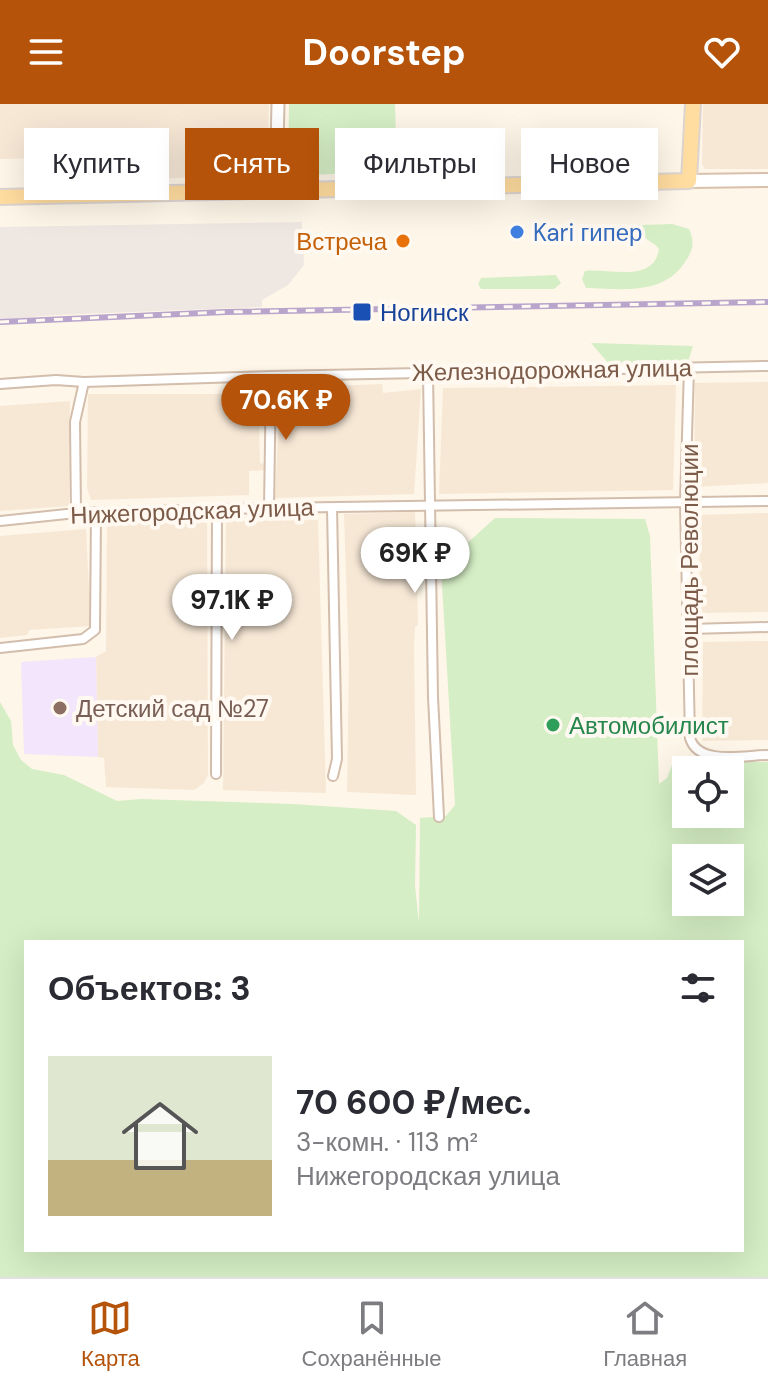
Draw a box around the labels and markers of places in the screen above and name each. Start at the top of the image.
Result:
place label: Kari гипер [533,217,642,248]
marker: Kari гипер [508,223,526,241]
place label: Встреча [296,226,388,257]
marker: Встреча [394,232,412,250]
place label: Ногинск [380,297,469,328]
marker: Ногинск [351,301,373,323]
pin: 70.6K ₽ [212,374,360,442]
pin: 69K ₽ [359,527,471,595]
pin: 97.1K ₽ [158,574,306,642]
place label: Детский сад №27 [76,693,269,724]
marker: Детский сад №27 [51,699,69,717]
place label: Автомобилист [569,710,729,741]
marker: Автомобилист [544,716,562,734]

